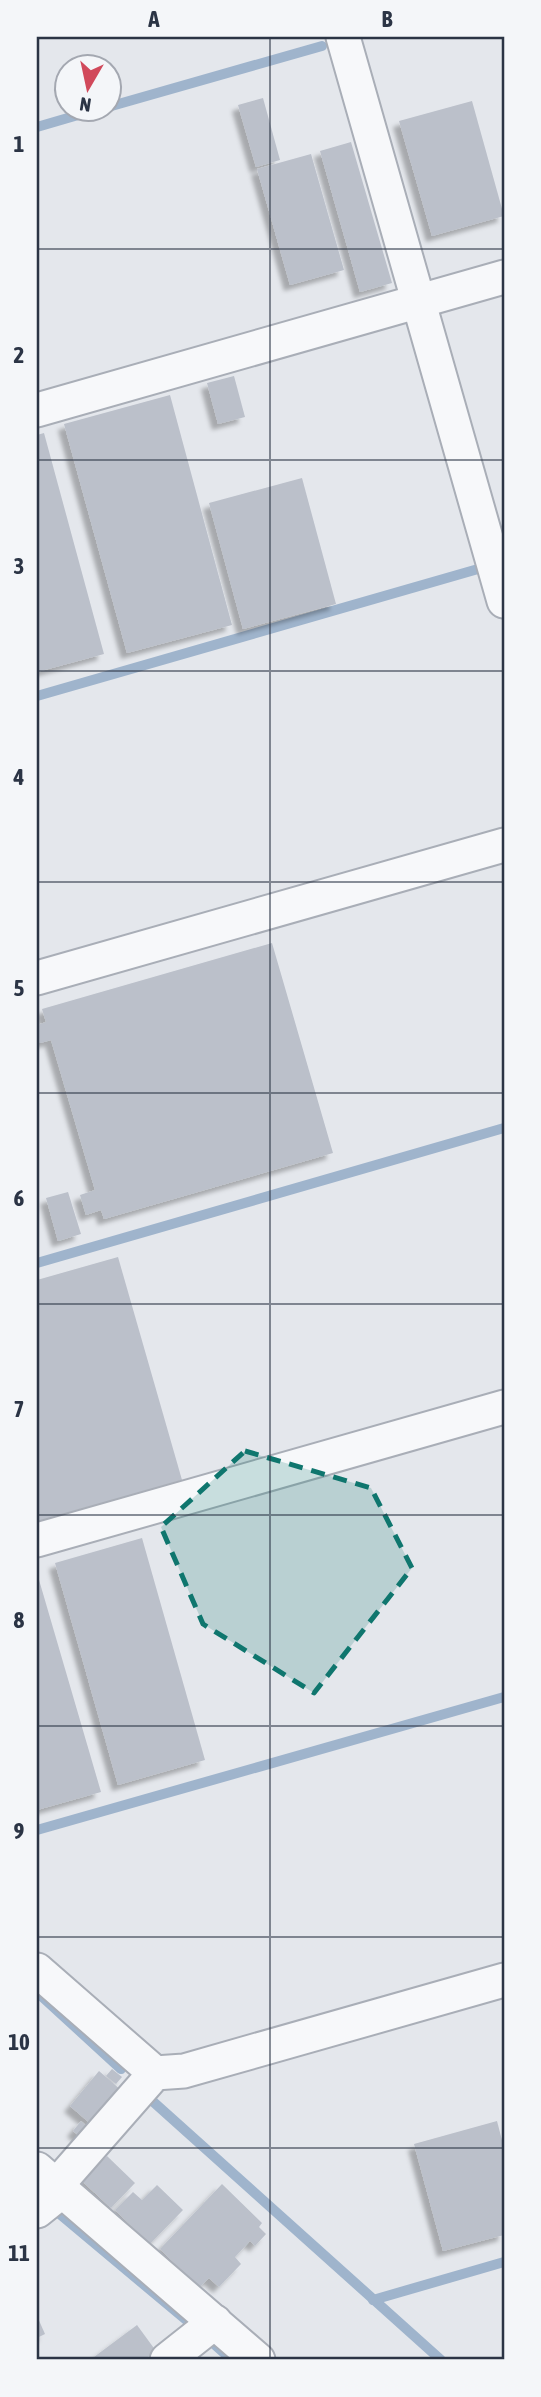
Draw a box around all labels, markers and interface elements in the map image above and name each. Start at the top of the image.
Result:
text: A [147,6,160,32]
text: B [382,6,393,32]
north arrow [52,52,122,122]
text: N [78,93,93,117]
text: 1 [14,131,25,157]
text: 2 [14,342,24,368]
text: 3 [14,553,24,579]
text: 4 [13,764,25,790]
text: 5 [14,975,25,1001]
text: 6 [14,1185,25,1211]
text: 7 [14,1396,24,1422]
text: 8 [14,1607,25,1633]
text: 9 [14,1818,25,1844]
text: 10 [8,2029,30,2055]
text: 11 [8,2240,30,2266]

